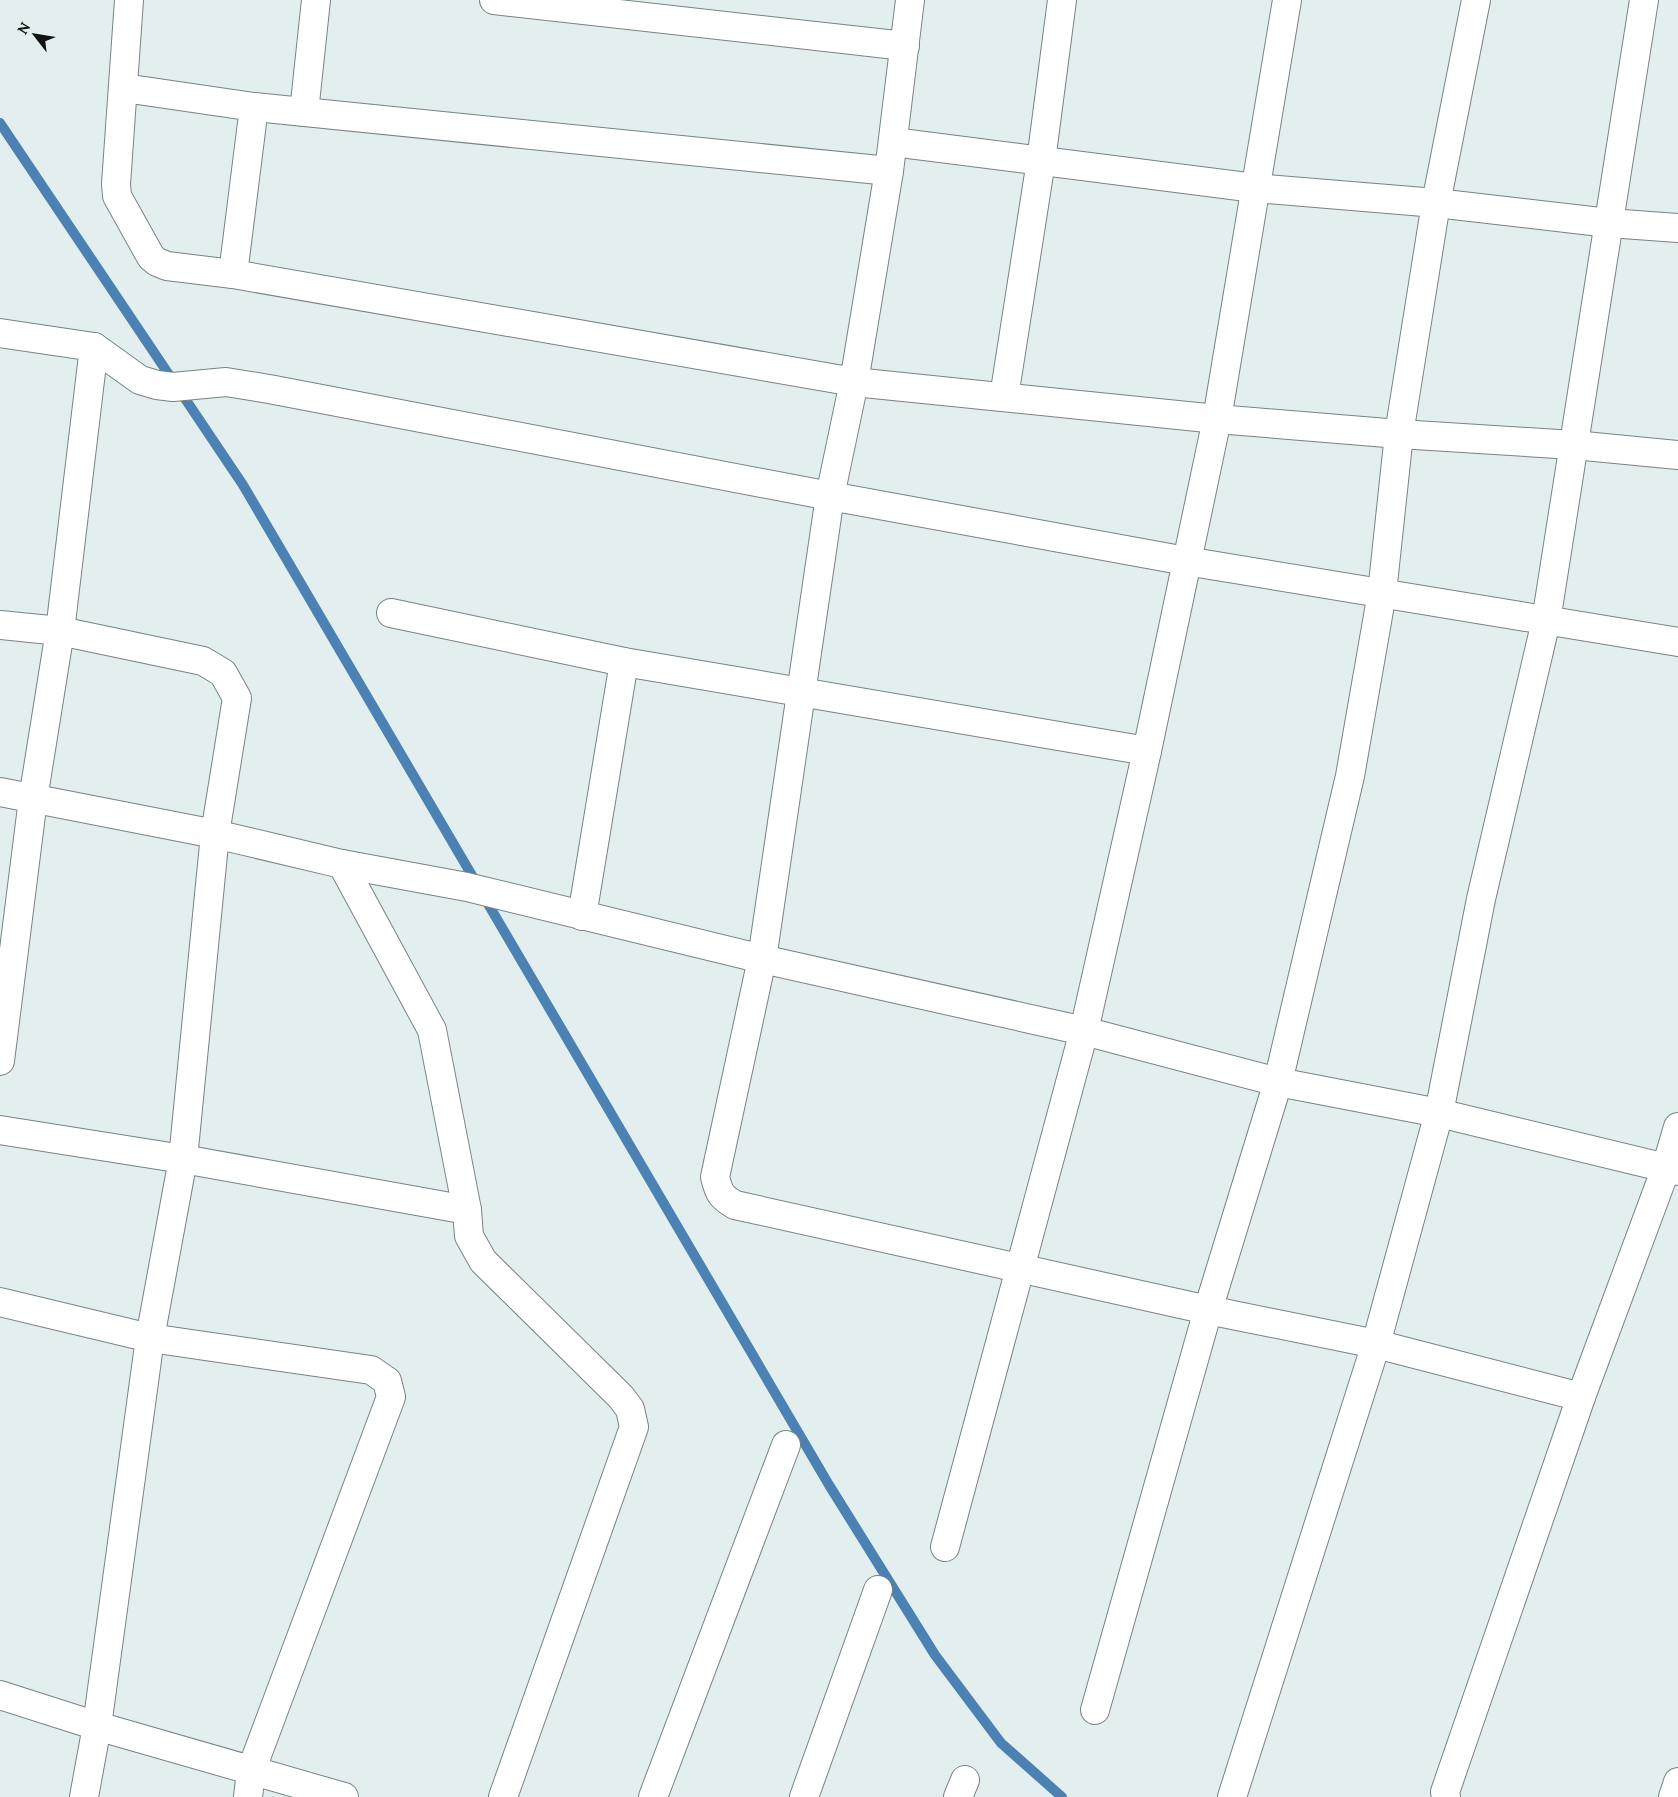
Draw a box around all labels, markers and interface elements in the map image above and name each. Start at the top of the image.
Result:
north arrow [10,10,60,60]
text: N [13,19,34,38]

